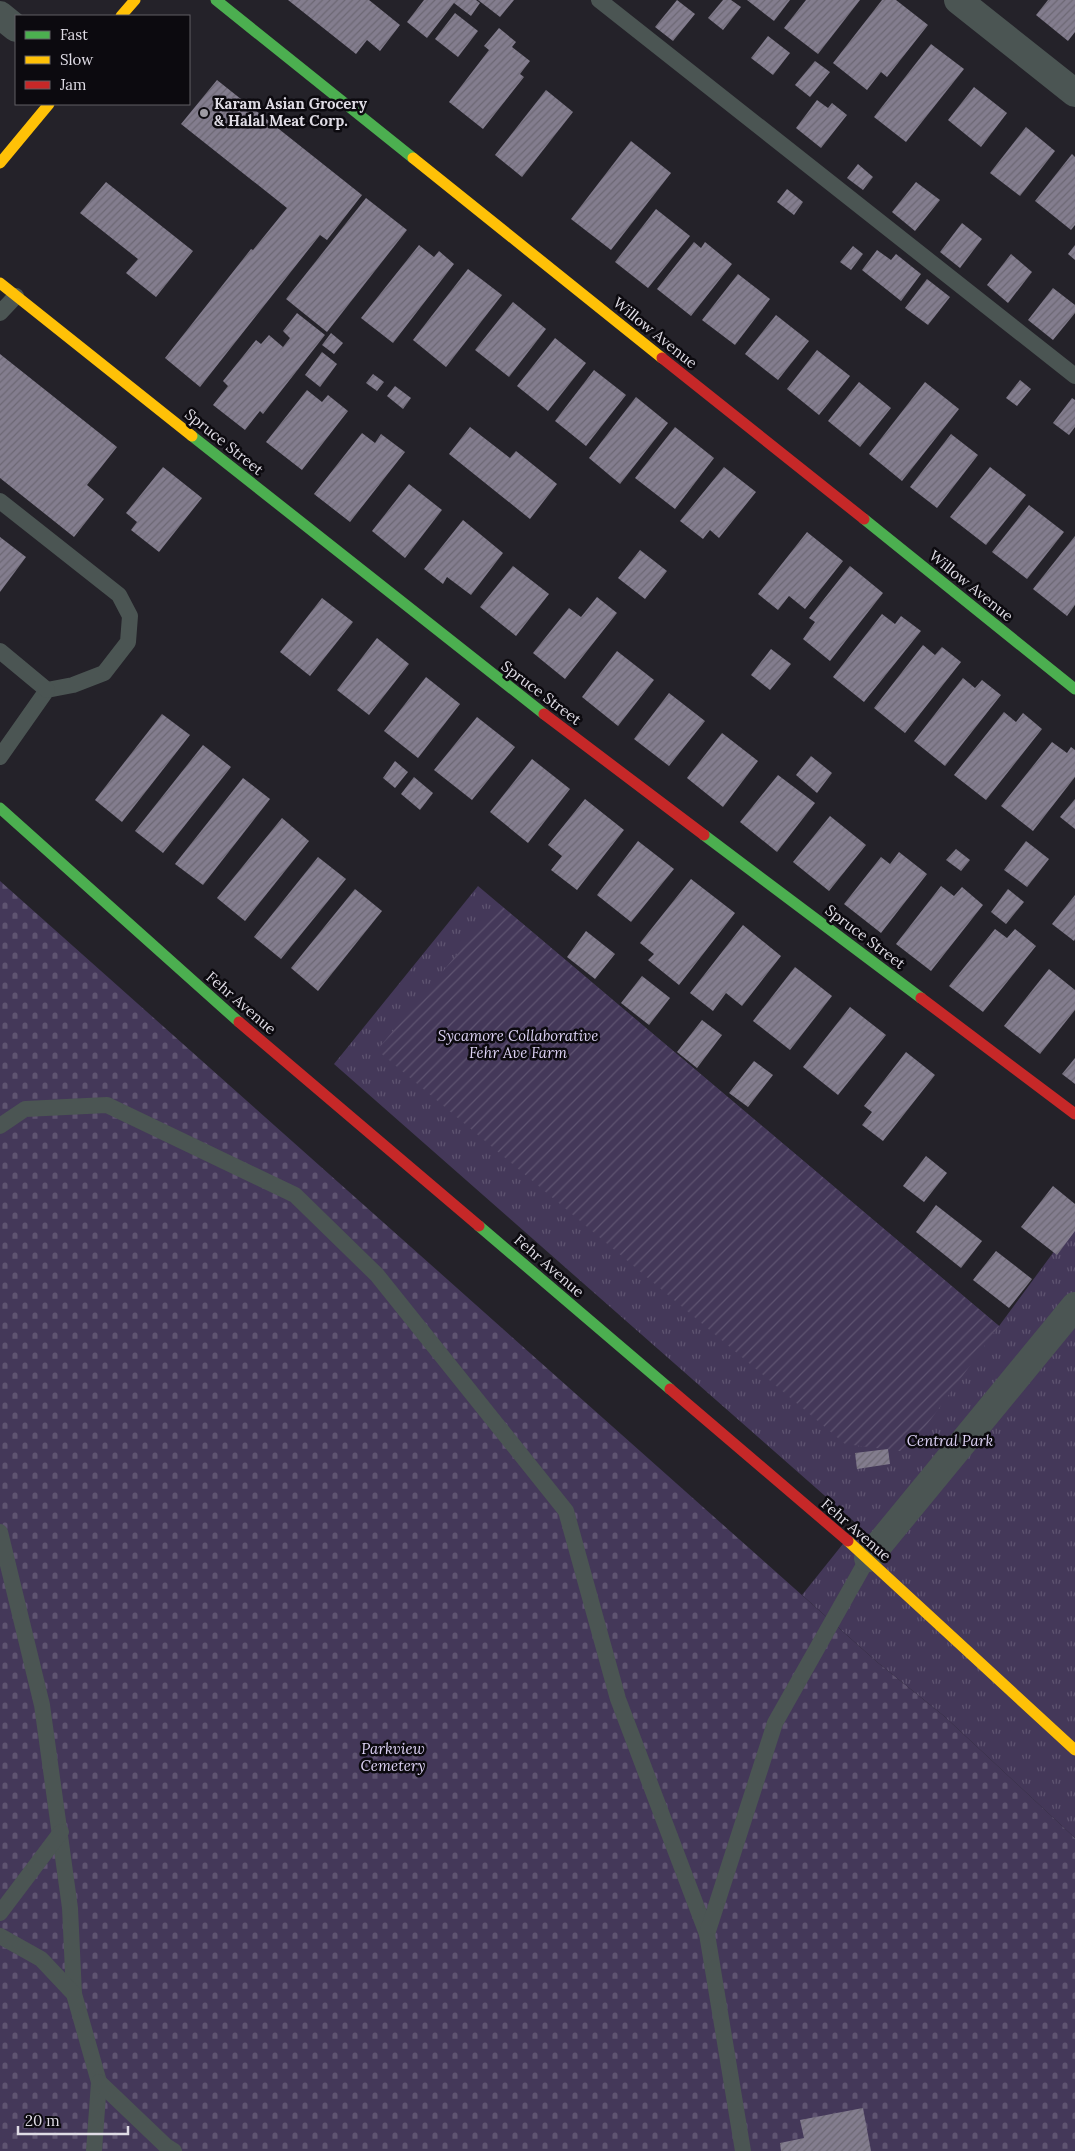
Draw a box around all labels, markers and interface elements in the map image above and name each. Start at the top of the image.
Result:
legend [15,15,190,105]
text: Fast [60,25,88,44]
text: Slow [60,50,93,69]
text: Jam [59,75,87,94]
place label: Karam Asian Grocery & Halal Meat Corp. [214,94,368,130]
marker: Karam Asian Grocery & Halal Meat Corp. [198,107,210,119]
street label: Willow Avenue [609,293,701,372]
street label: Spruce Street [181,404,267,479]
street label: Willow Avenue [925,546,1017,625]
street label: Spruce Street [498,656,585,729]
street label: Spruce Street [822,900,909,973]
street label: Fehr Avenue [202,967,280,1038]
park label: Sycamore Collaborative Fehr Ave Farm [438,1026,598,1062]
street label: Fehr Avenue [510,1230,588,1301]
park label: Central Park [907,1431,993,1450]
street label: Fehr Avenue [817,1494,895,1565]
park label: Parkview Cemetery [360,1739,426,1775]
scale bar [18,2104,128,2136]
text: 20 m [25,2111,60,2130]

